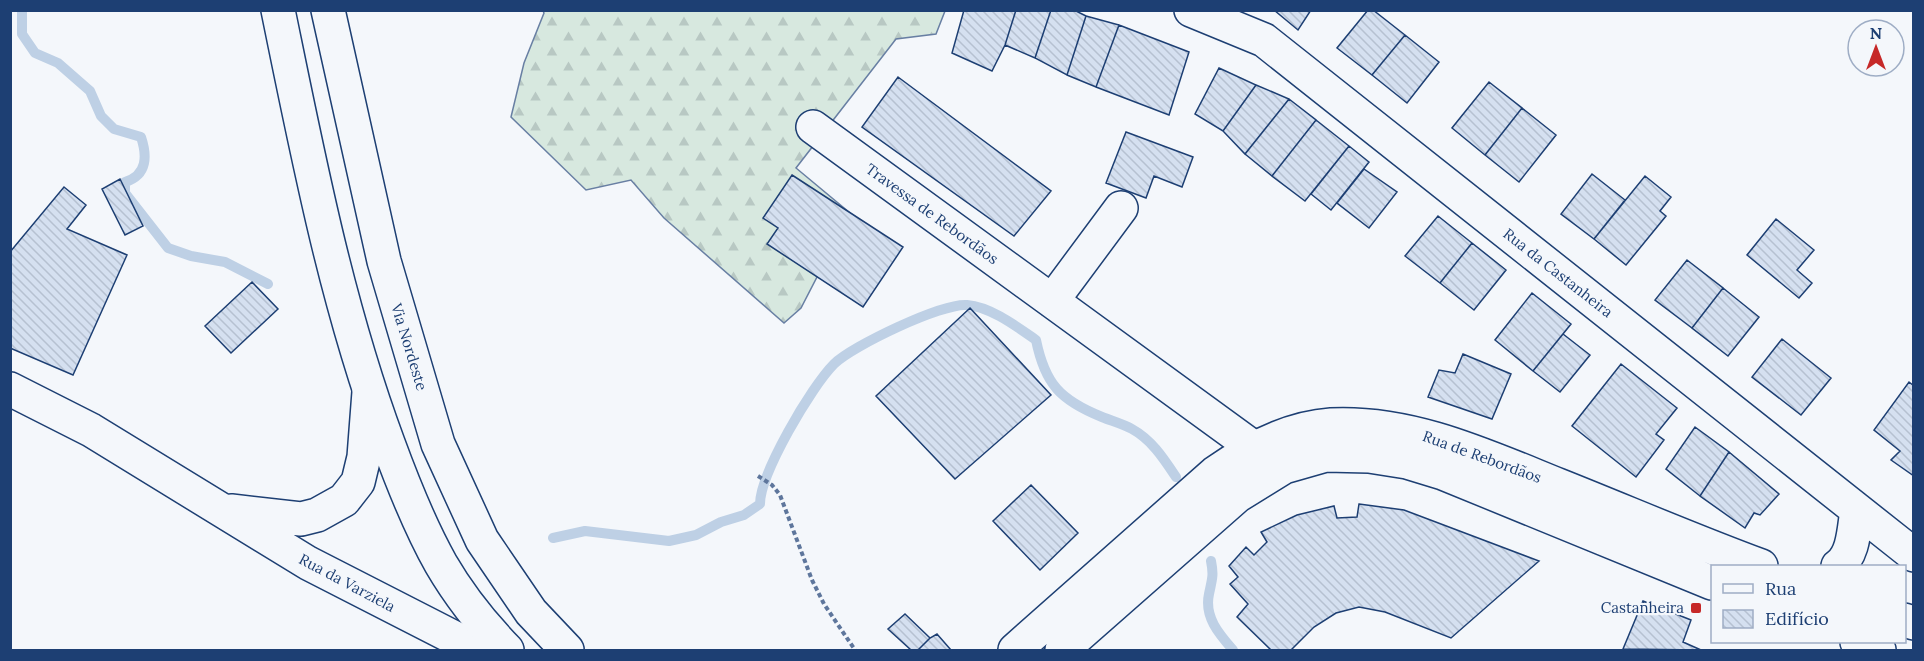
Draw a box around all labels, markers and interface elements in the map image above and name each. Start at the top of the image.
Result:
north arrow [1846,18,1906,78]
text: N [1870,23,1882,43]
street label: Travessa de Rebordãos [862,159,1002,268]
street label: Rua da Castanheira [1500,224,1617,321]
street label: Via Nordeste [387,300,432,393]
street label: Rua de Rebordãos [1420,426,1544,487]
street label: Rua da Varziela [296,549,399,616]
legend [1711,565,1906,643]
text: Rua [1765,577,1796,600]
place label: Castanheira [1601,598,1684,617]
marker: Castanheira [1689,601,1703,615]
text: Edifício [1765,607,1829,630]

